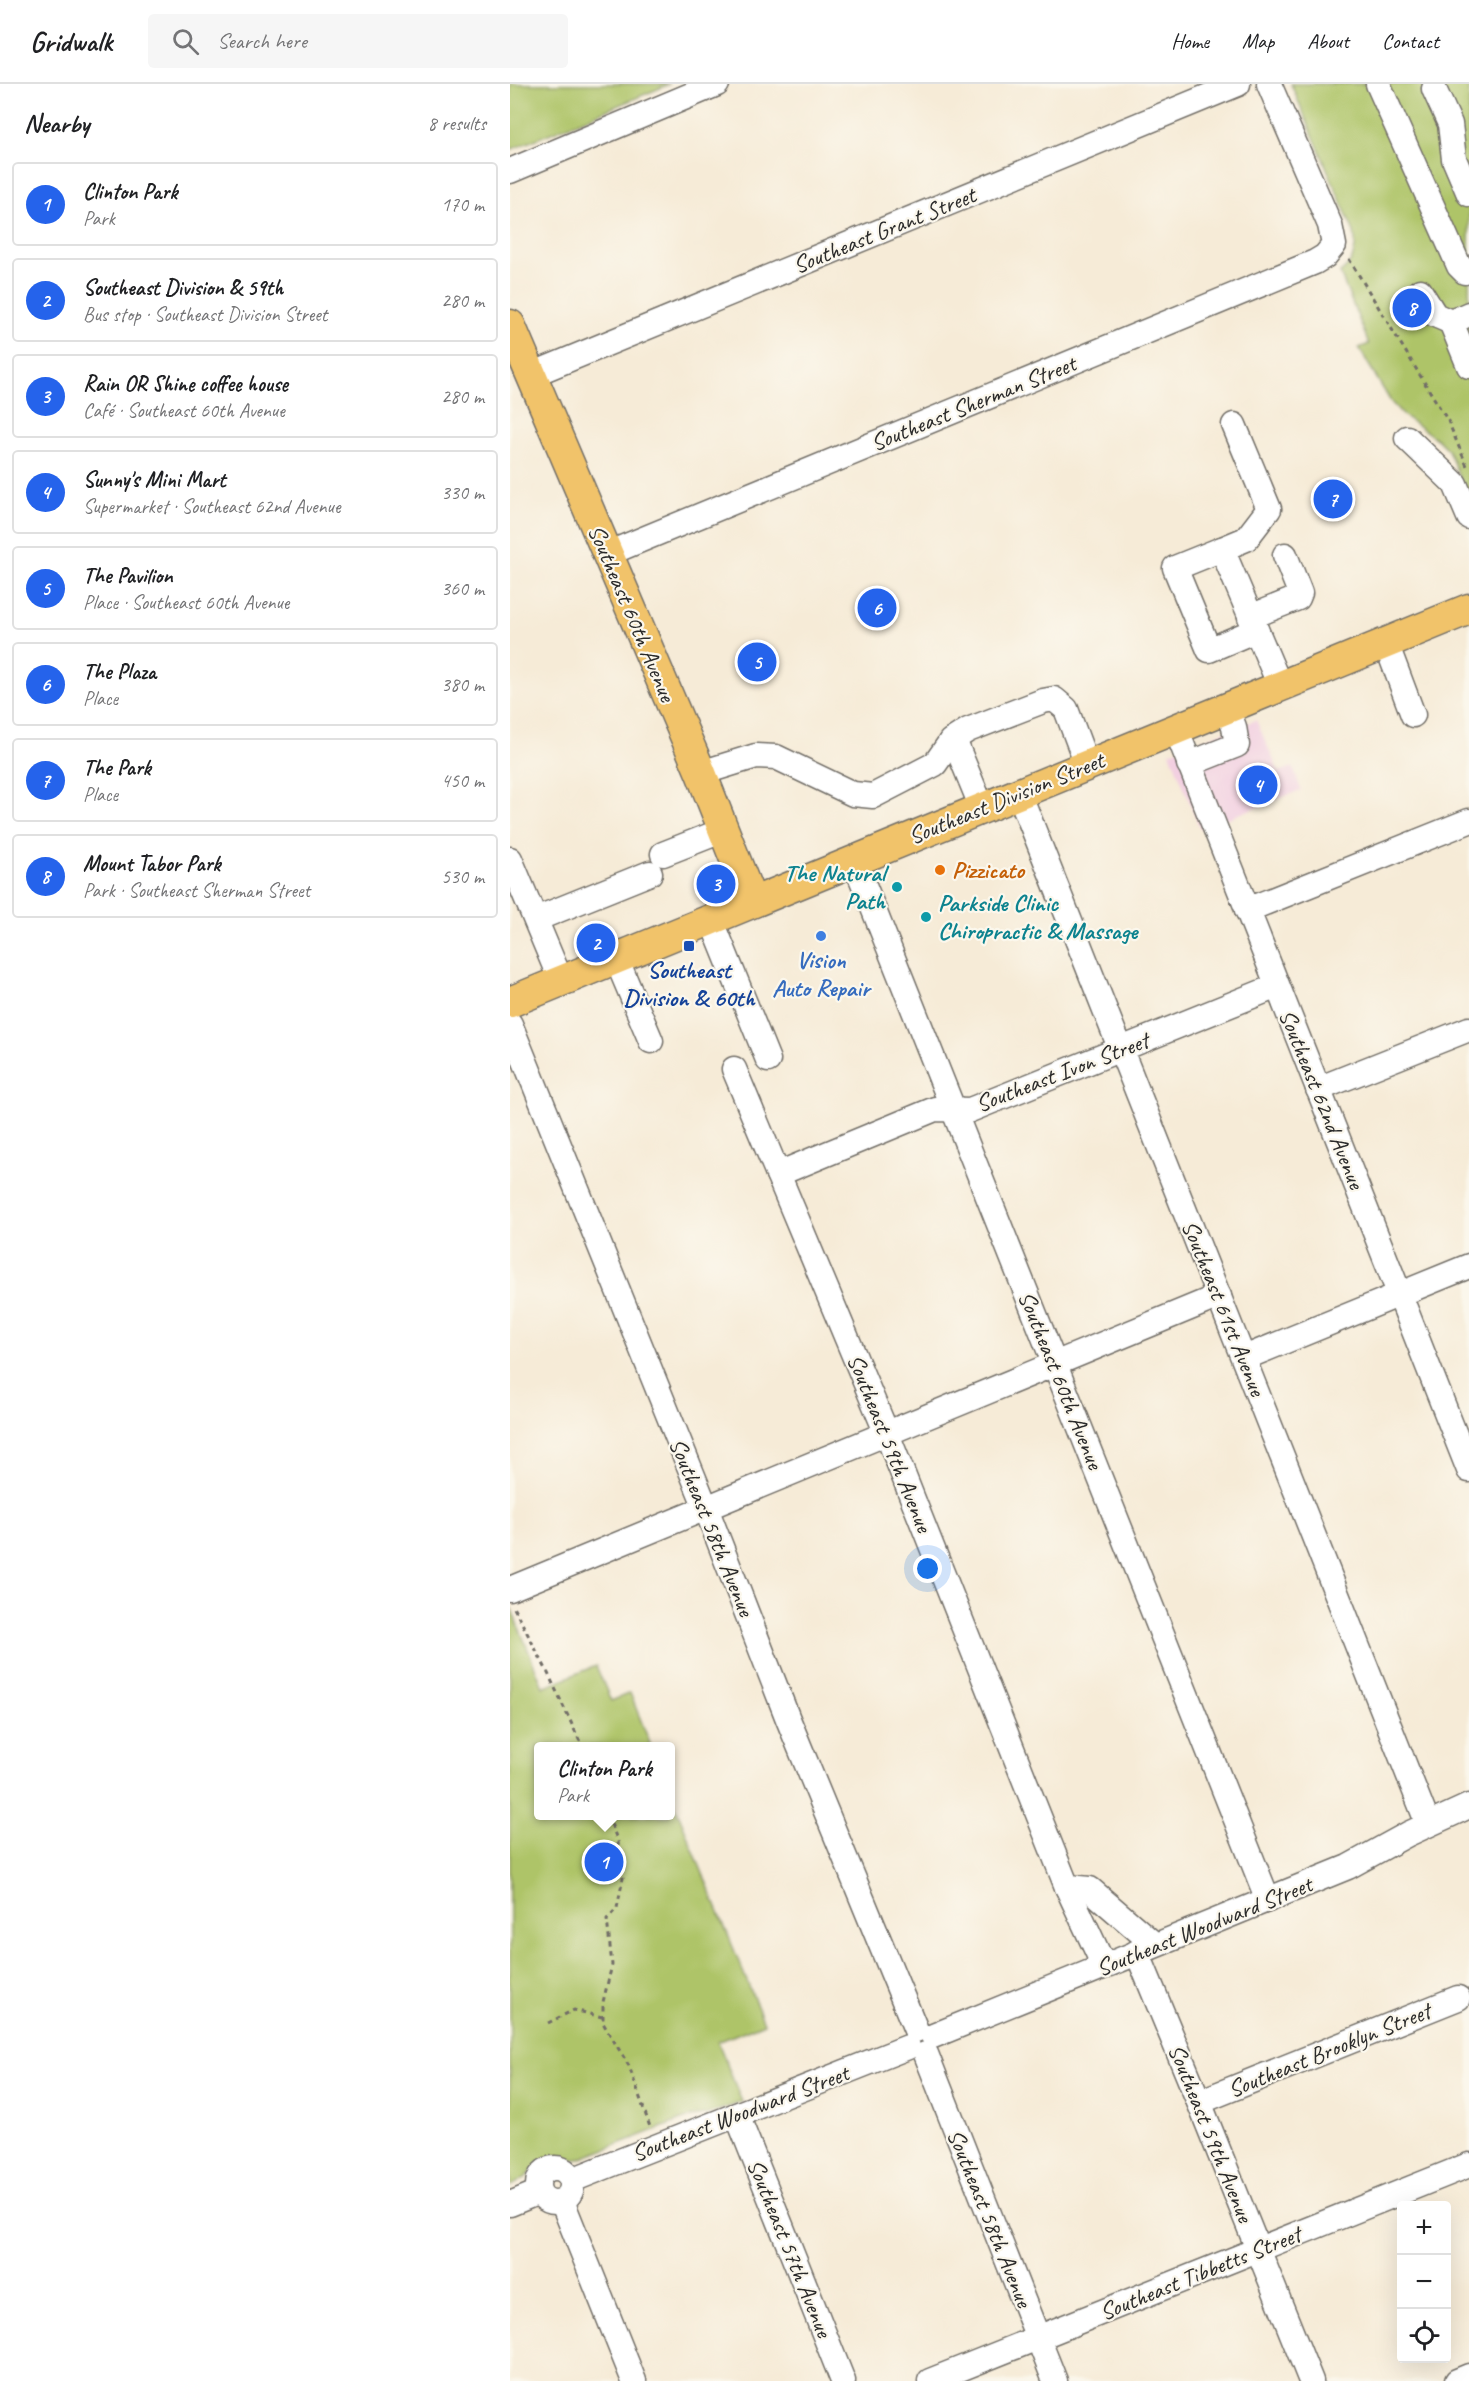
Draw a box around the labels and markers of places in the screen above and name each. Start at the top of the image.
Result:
pin: 8 [1392,286,1432,330]
pin: 7 [1314,476,1352,522]
pin: 6 [858,586,896,630]
pin: 5 [738,640,776,684]
pin: 4 [1238,762,1278,808]
place label: Pizzicato [952,855,1026,885]
place label: The Natural Path [784,858,890,916]
pin: 3 [696,862,736,906]
marker: Pizzicato [933,863,947,877]
marker: The Natural Path [890,880,904,894]
place label: Parkside Clinic Chiropractic & Massage [938,888,1139,946]
marker: Parkside Clinic Chiropractic & Massage [919,910,933,924]
pin: 2 [576,920,616,966]
marker: Vision Auto Repair [814,929,828,943]
marker: Southeast Division & 60th [682,939,696,953]
place label: Vision Auto Repair [772,945,872,1003]
place label: Southeast Division & 60th [623,955,755,1013]
pin: 1 [584,1840,623,1884]

